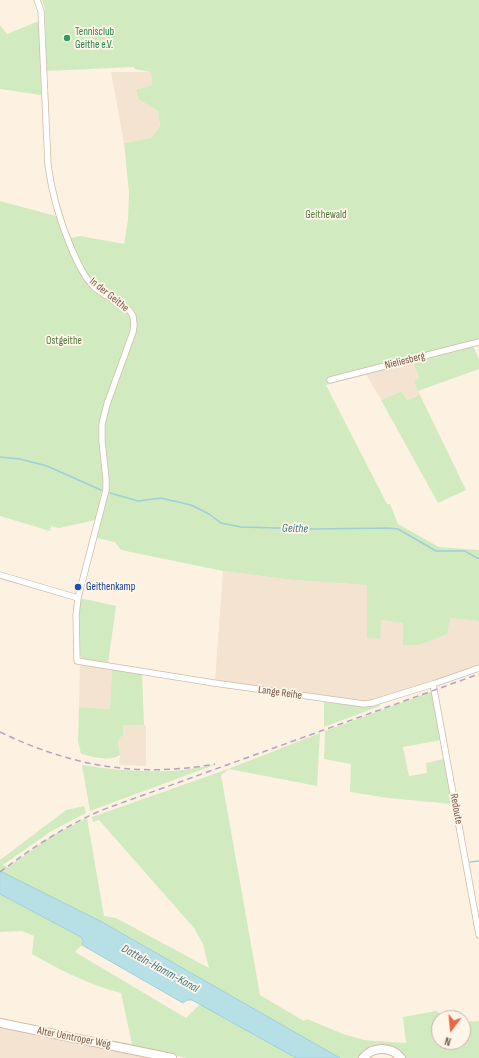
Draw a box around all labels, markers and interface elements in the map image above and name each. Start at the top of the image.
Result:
place label: Tennisclub Geithe e.V. [75,25,114,51]
marker: Tennisclub Geithe e.V. [62,33,72,43]
park label: Geithewald [305,208,347,222]
street label: In der Geithe [87,275,131,315]
park label: Ostgeithe [46,334,82,348]
street label: Nieliesberg [384,350,426,372]
water label: Geithe [282,521,308,537]
place label: Geithenkamp [86,580,135,594]
marker: Geithenkamp [73,582,83,592]
street label: Lange Reihe [257,683,303,703]
street label: Redoute [447,793,465,825]
water label: Datteln-Hamm-Kanal [119,942,201,996]
north arrow [431,1010,471,1050]
street label: Alter Uentroper Weg [36,1024,112,1052]
text: N [443,1034,452,1048]

